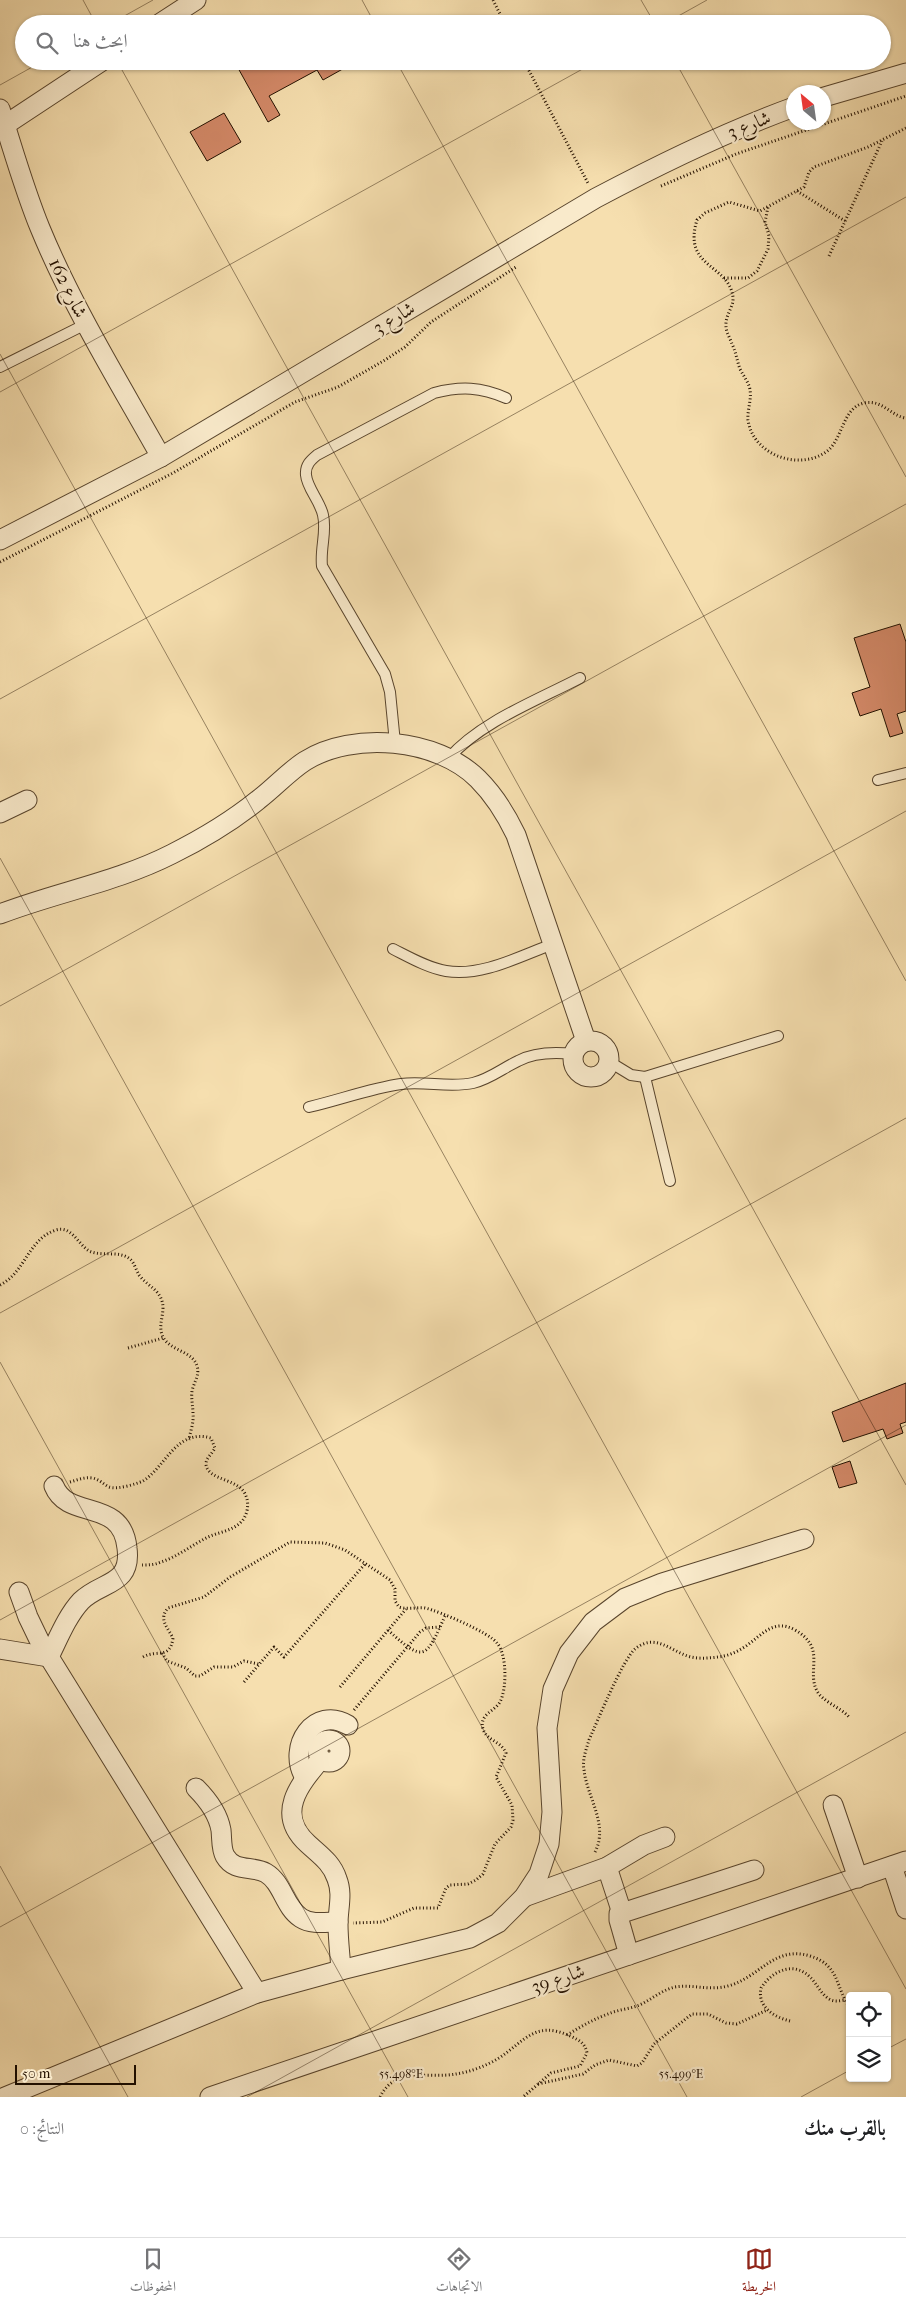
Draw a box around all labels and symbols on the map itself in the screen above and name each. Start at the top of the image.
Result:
north arrow [786,85,831,130]
street label: شارع 3 [724,106,775,147]
street label: شارع 162 [41,254,92,323]
street label: شارع 3 [369,297,421,342]
street label: شارع 39 [528,1960,589,2002]
scale bar [15,2062,136,2085]
text: 55.498°E [379,2067,423,2081]
text: 55.499°E [659,2067,703,2081]

